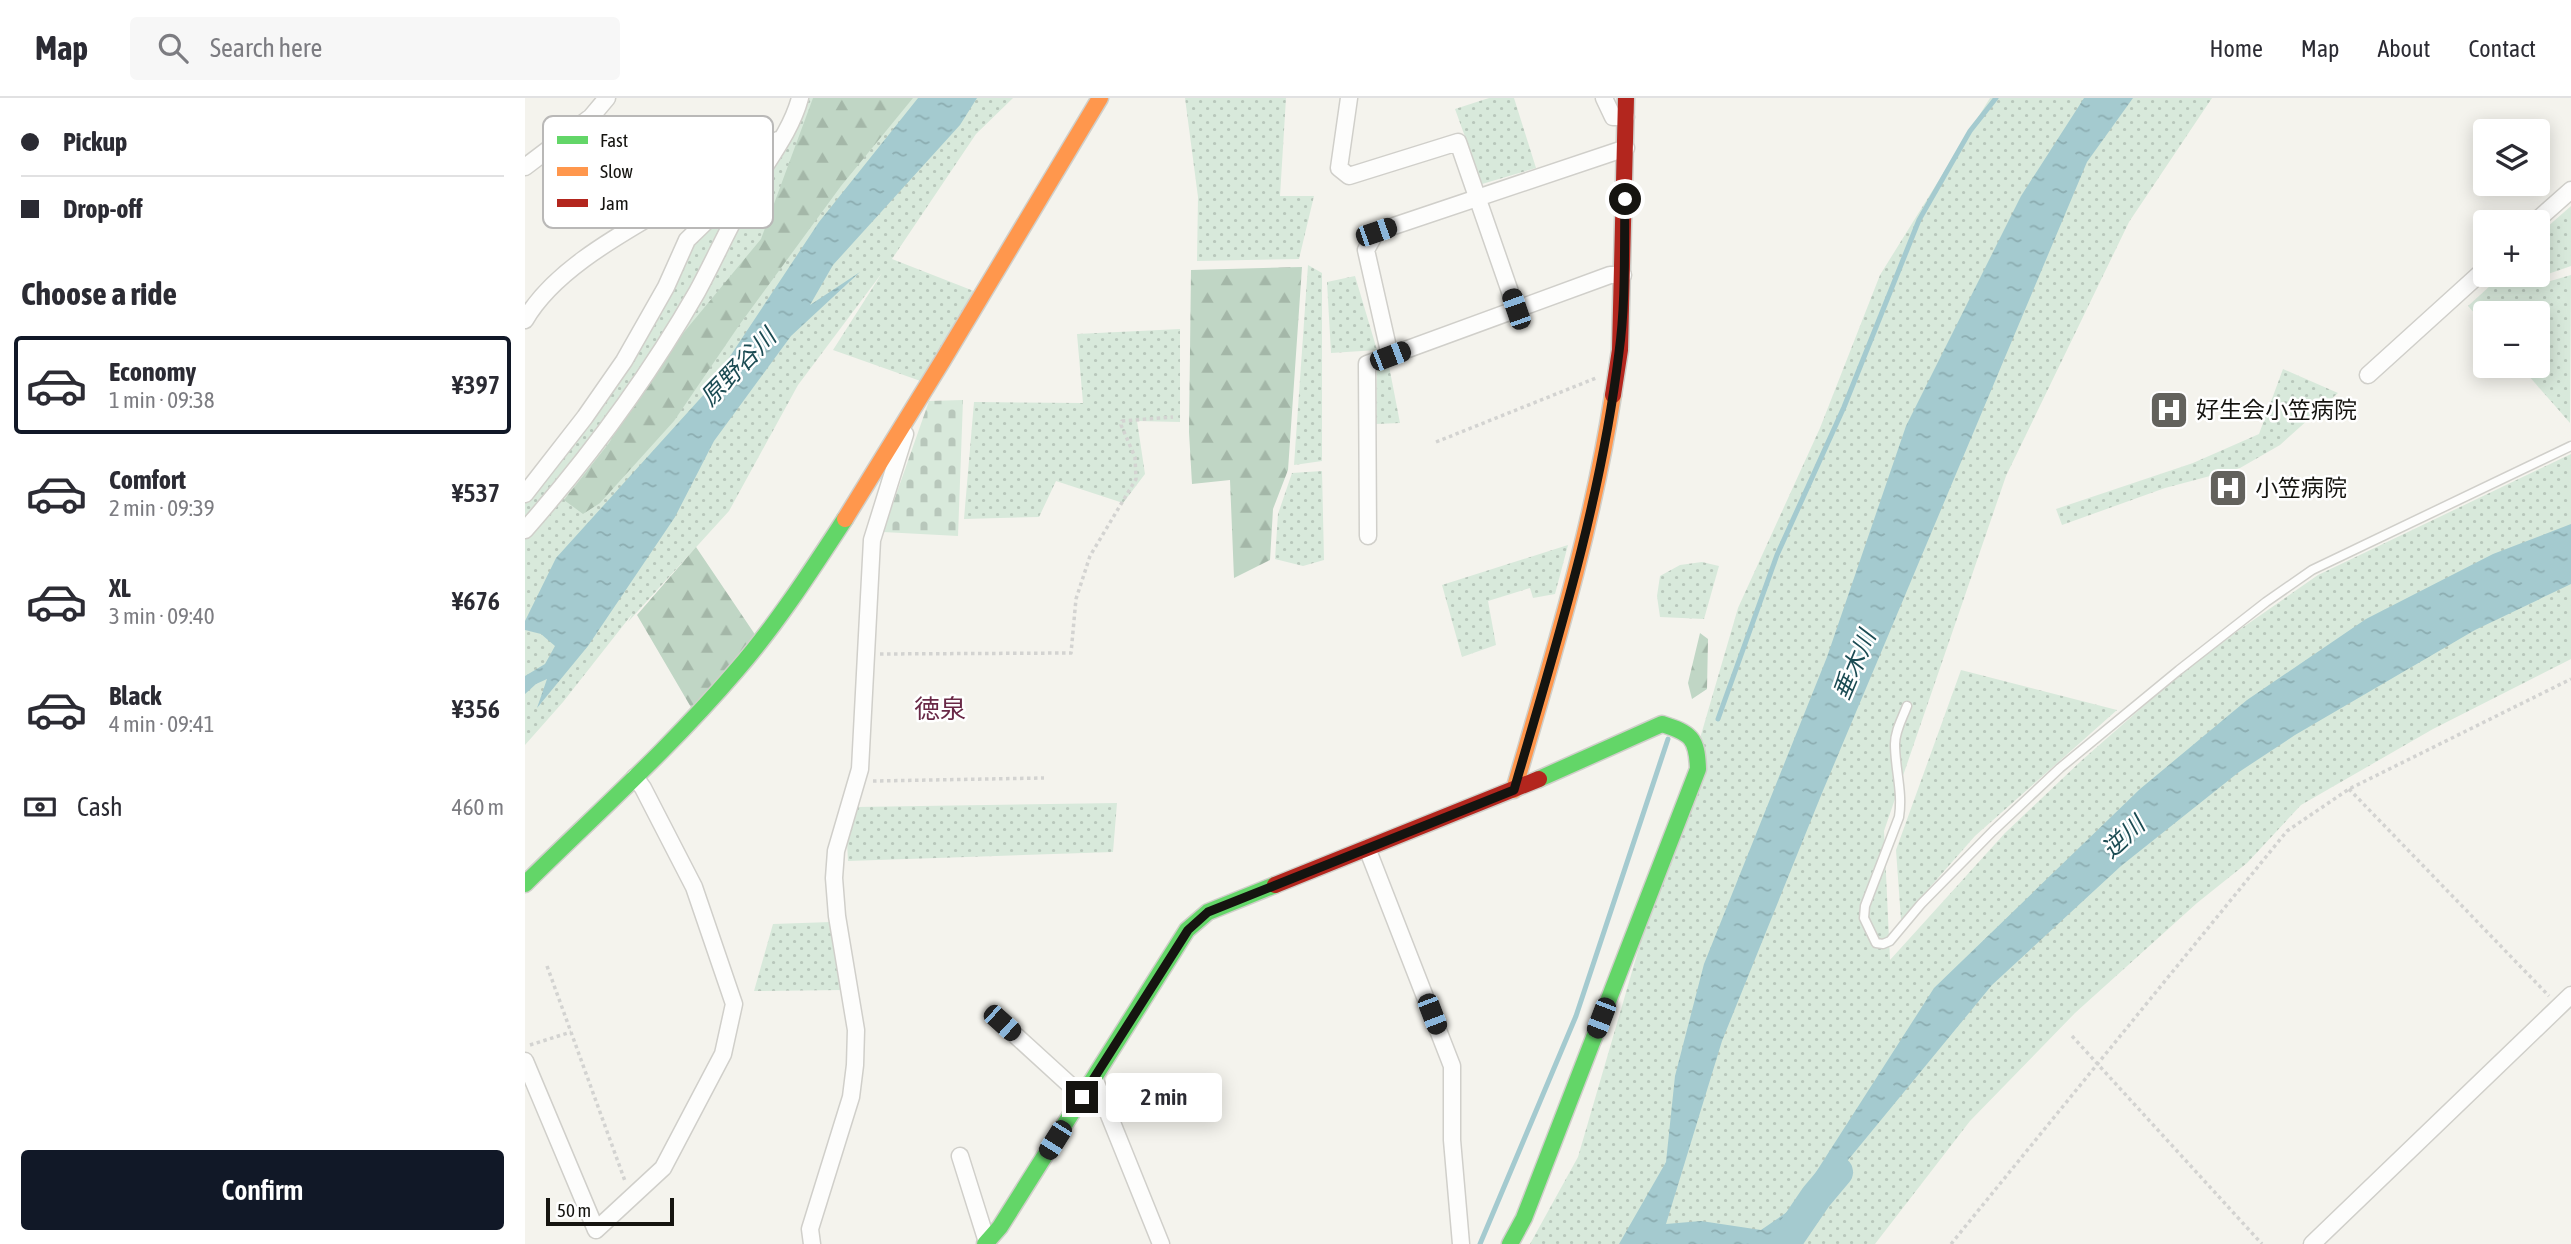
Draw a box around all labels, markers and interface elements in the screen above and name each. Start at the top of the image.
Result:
search box [130,17,620,80]
text: Map [35,29,88,67]
icon: search [154,29,192,67]
text: Search here [210,33,322,63]
text: Home [2209,35,2263,62]
text: Map [2301,35,2339,62]
text: About [2377,35,2430,62]
text: Contact [2468,35,2536,62]
legend [543,116,773,228]
map controls [2473,119,2550,378]
button: layers [2473,119,2550,196]
text: Pickup [63,127,127,157]
text: Fast [600,129,628,151]
text: Slow [600,160,634,182]
route start [1609,183,1641,215]
text: Jam [600,192,629,214]
text: Drop-off [63,194,143,224]
button: + [2473,210,2550,287]
car [1353,215,1400,249]
text: Choose a ride [21,275,177,312]
car [1500,286,1533,332]
button: − [2473,301,2550,378]
water label: 原野谷川 [695,321,783,411]
car [1367,339,1414,373]
icon: car [25,354,88,417]
text: Economy [109,357,196,387]
text: ¥397 [452,370,500,400]
text: 1 min · 09:38 [109,387,215,413]
hospital icon: 好生会小笠病院 [2148,389,2190,431]
place label: 好生会小笠病院 [2196,397,2357,423]
icon: car [25,462,88,525]
text: Comfort [109,465,186,495]
hospital icon: 小笠病院 [2207,467,2249,509]
place label: 小笠病院 [2255,475,2347,501]
text: ¥537 [452,478,500,508]
text: 2 min · 09:39 [109,495,215,521]
icon: car [25,570,88,633]
text: XL [109,573,131,603]
text: ¥676 [452,586,500,616]
text: 3 min · 09:40 [109,603,215,629]
water label: 垂木川 [1828,624,1882,703]
icon: car [25,678,88,741]
text: Black [109,681,161,711]
text: ¥356 [452,694,500,724]
district label: 徳泉 [914,694,966,724]
text: 4 min · 09:41 [109,711,215,737]
icon: cash [21,788,59,826]
text: Cash [77,792,123,822]
text: 460 m [452,794,504,820]
water label: 逆川 [2096,809,2152,863]
car [1415,991,1450,1037]
car [1584,995,1619,1041]
car [980,1001,1025,1045]
callout: 2 min [1107,1072,1222,1122]
route end [1066,1081,1098,1113]
text: 2 min [1141,1084,1187,1110]
car [1035,1117,1076,1163]
button: Confirm [21,1150,504,1230]
scale bar [546,1195,674,1227]
text: 50 m [557,1199,591,1221]

